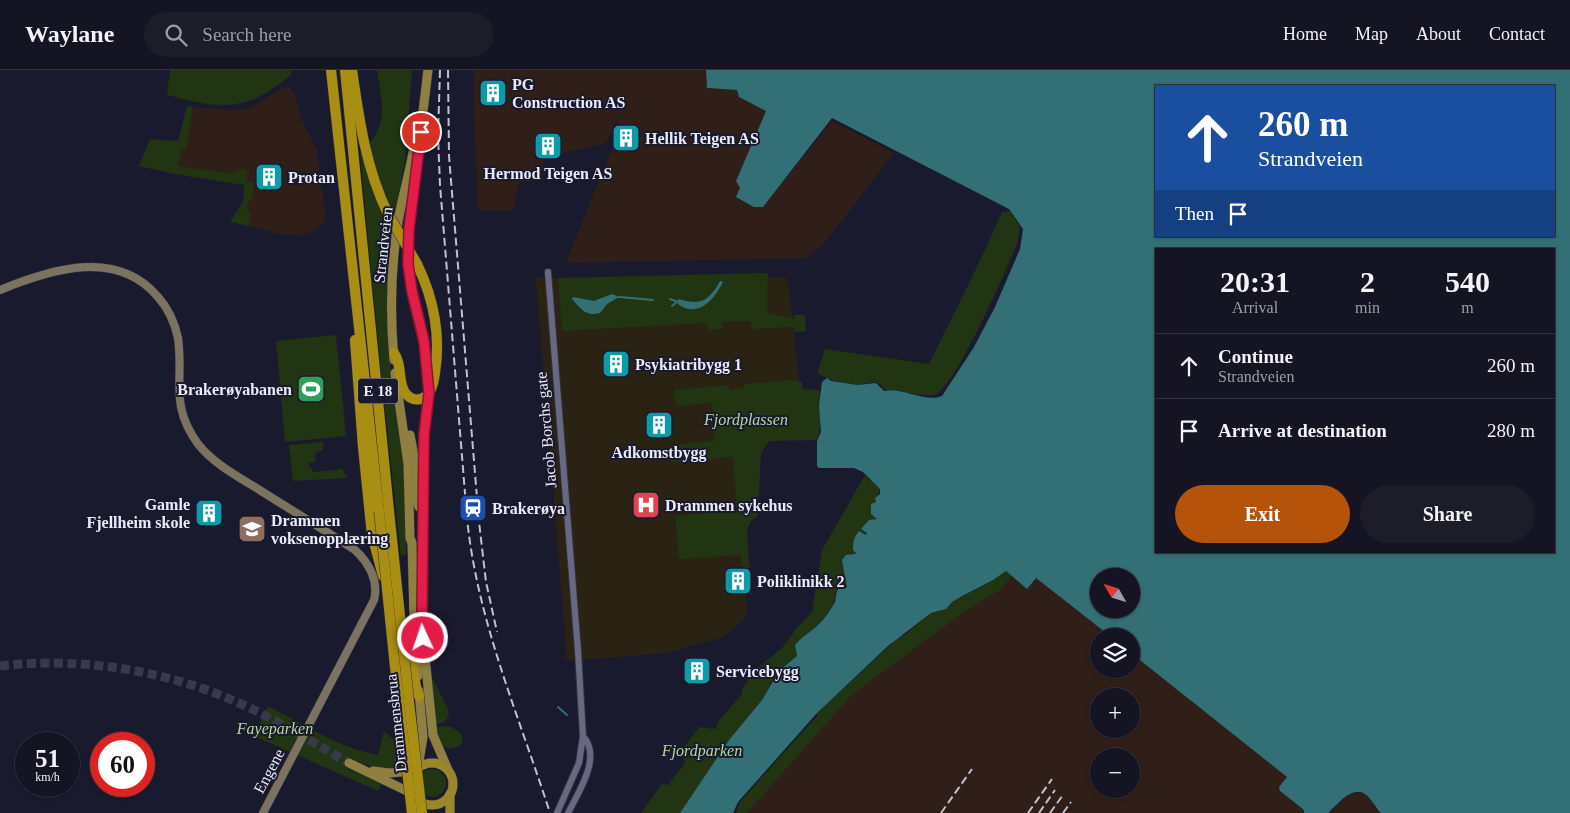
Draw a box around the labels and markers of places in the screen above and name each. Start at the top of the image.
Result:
place label: PG Construction AS [512,76,625,111]
building icon: PG Construction AS [478,78,508,108]
pin [400,111,442,153]
building icon: Hellik Teigen AS [611,123,641,153]
place label: Hellik Teigen AS [645,130,759,148]
building icon: Hermod Teigen AS [533,131,563,161]
building icon: Protan [254,162,284,192]
place label: Hermod Teigen AS [484,165,613,183]
place label: Protan [288,169,335,186]
building icon: Psykiatribygg 1 [601,349,631,379]
place label: Psykiatribygg 1 [635,356,742,374]
sports icon: Brakerøyabanen [296,374,326,404]
place label: Brakerøyabanen [177,381,292,399]
building icon: Adkomstbygg [644,410,674,440]
place label: Adkomstbygg [611,444,707,462]
hospital icon: Drammen sykehus [631,490,661,520]
station icon: Brakerøya [458,493,488,523]
place label: Gamle Fjellheim skole [86,496,190,532]
place label: Drammen sykehus [665,497,793,515]
building icon: Gamle Fjellheim skole [194,498,224,528]
place label: Brakerøya [492,500,565,518]
place label: Drammen voksenopplæring [271,512,388,548]
school or university icon: Drammen voksenopplæring [237,514,267,544]
building icon: Poliklinikk 2 [723,566,753,596]
place label: Poliklinikk 2 [757,573,845,590]
building icon: Servicebygg [682,656,712,686]
place label: Servicebygg [716,663,799,681]

